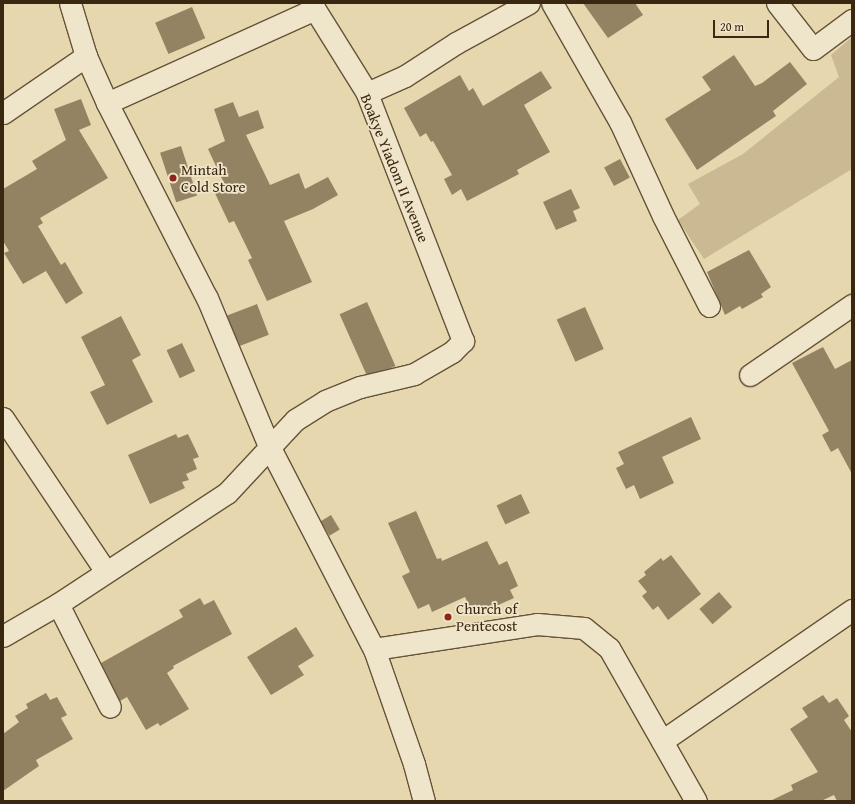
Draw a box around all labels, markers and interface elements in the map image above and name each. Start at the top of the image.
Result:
scale bar [715,12,771,38]
text: 20 m [720,18,744,35]
street label: Boakye Yiadom II Avenue [357,91,433,245]
place label: Mintah Cold Store [181,160,246,195]
marker: Mintah Cold Store [168,173,178,183]
place label: Church of Pentecost [456,599,517,634]
marker: Church of Pentecost [443,612,453,622]

